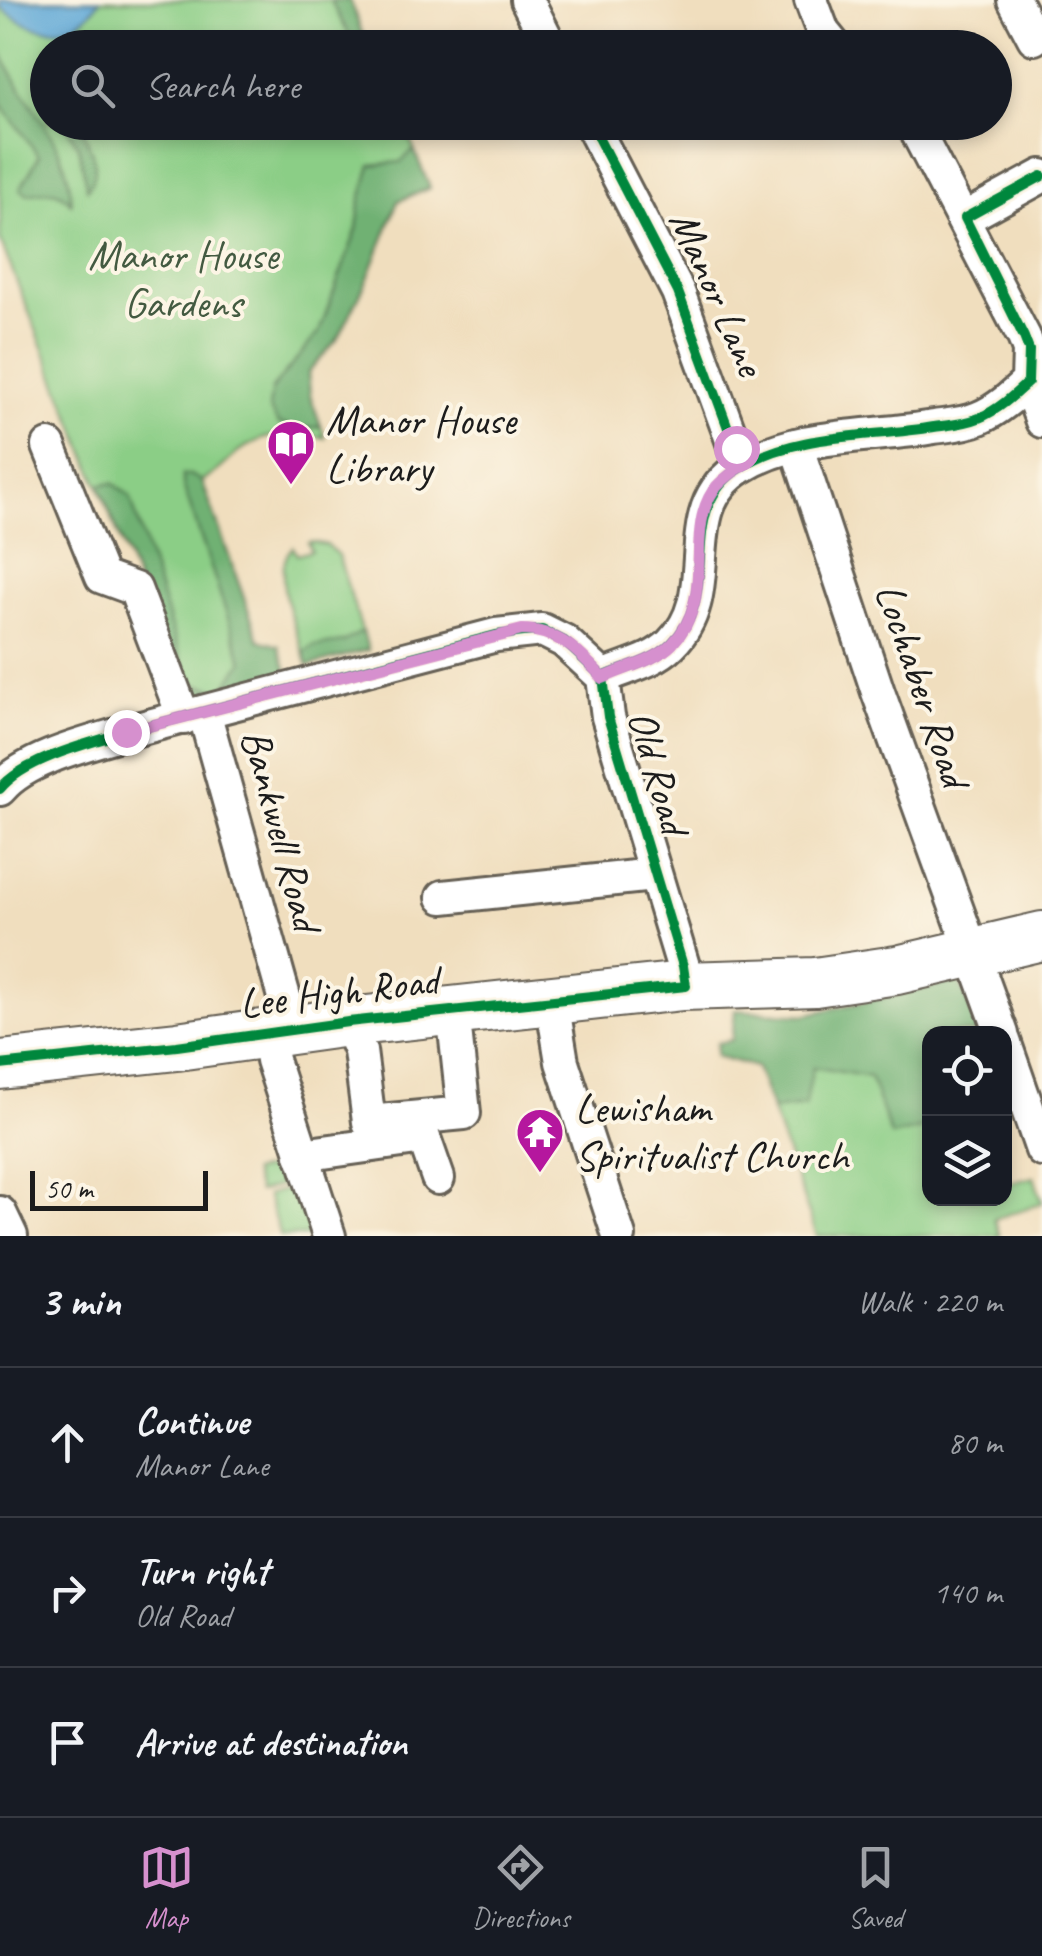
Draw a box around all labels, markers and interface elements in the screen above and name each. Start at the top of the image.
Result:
search box [30,30,1012,140]
icon: search [65,58,120,113]
text: Search here [145,62,300,109]
street label: Manor Lane [657,202,778,387]
park label: Manor House Gardens [88,229,280,330]
place label: Manor House Library [326,394,518,495]
library icon: Manor House Library [265,418,317,486]
route start [714,426,760,472]
street label: Lochaber Road [863,577,984,800]
street label: Old Road [615,704,702,845]
route end [104,710,150,756]
street label: Bankwell Road [229,724,335,942]
street label: Lee High Road [237,953,447,1030]
map controls [922,1026,1012,1206]
button: locate [922,1026,1012,1116]
place label: Lewisham Spiritualist Church [575,1082,851,1183]
temple icon: Lewisham Spiritualist Church [514,1106,566,1174]
button: layers [922,1116,1012,1206]
scale bar [30,1166,208,1210]
text: 50 m [45,1171,93,1206]
text: 3 min [40,1275,120,1328]
text: Walk · 220 m [858,1281,1002,1322]
text: Continue [135,1398,249,1445]
icon: ahead [40,1415,95,1470]
text: 80 m [948,1422,1002,1463]
text: Manor Lane [135,1445,269,1486]
text: Turn right [135,1548,269,1595]
icon: right [40,1565,95,1620]
text: 140 m [933,1572,1002,1613]
text: Old Road [135,1595,231,1636]
icon: arrive [40,1715,95,1770]
text: Arrive at destination [135,1719,407,1766]
tab: Map [139,1840,194,1935]
tab: Directions [472,1840,570,1935]
tab: Saved [848,1840,903,1935]

